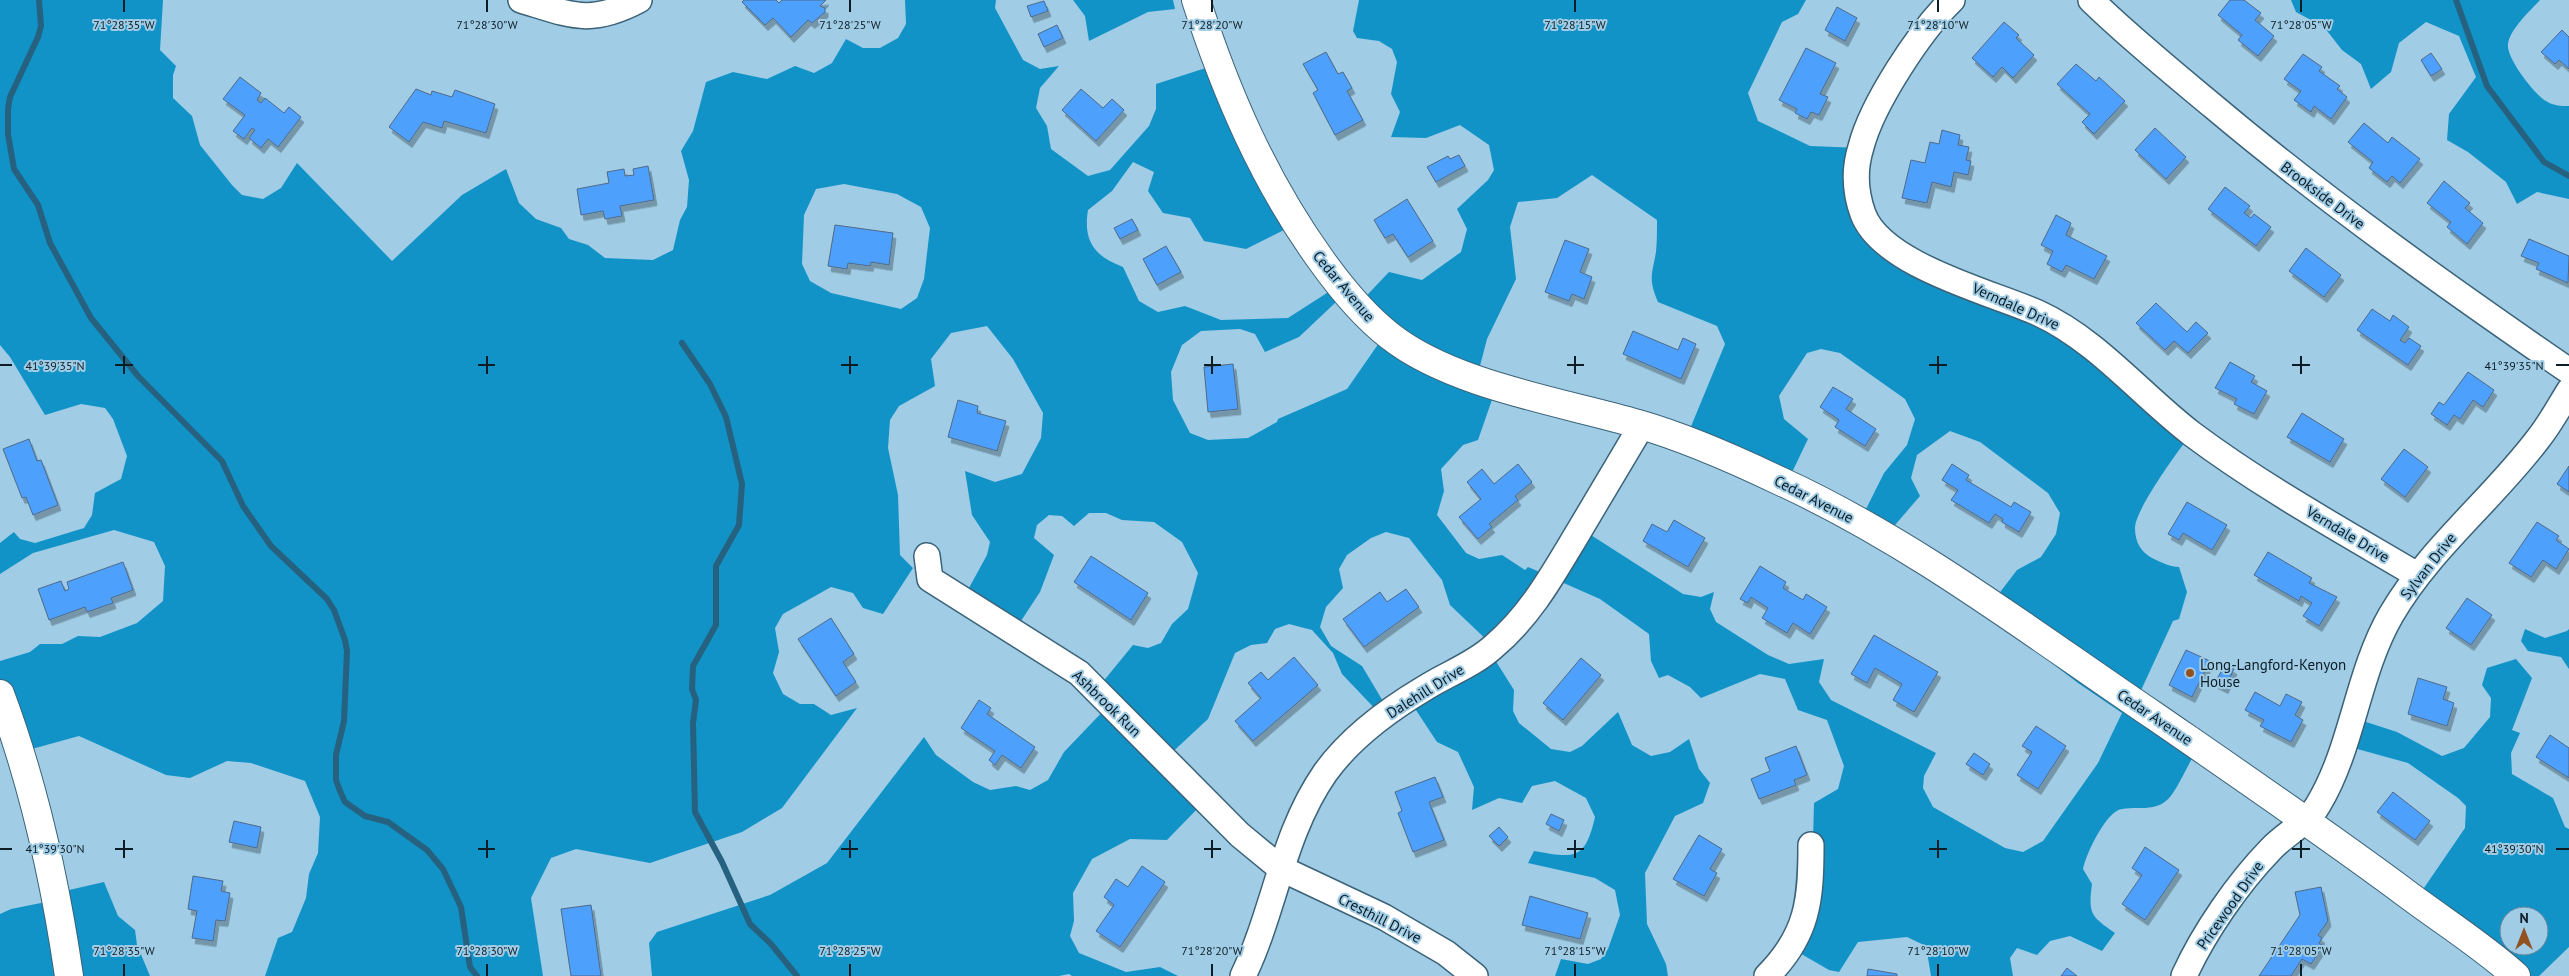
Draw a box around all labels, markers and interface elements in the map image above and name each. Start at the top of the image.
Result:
text: 71°28'35"W [93,17,155,32]
text: 71°28'30"W [456,17,518,32]
text: 71°28'25"W [819,17,881,32]
text: 71°28'20"W [1181,17,1243,32]
text: 71°28'15"W [1544,17,1606,32]
text: 71°28'10"W [1907,17,1969,32]
text: 71°28'05"W [2270,17,2332,32]
street label: Brookside Drive [2277,157,2369,233]
street label: Cedar Avenue [1309,247,1379,325]
street label: Verndale Drive [1968,278,2063,334]
text: 41°39'35"N [25,358,85,373]
text: 41°39'35"N [2484,358,2544,373]
street label: Cedar Avenue [1771,471,1857,527]
street label: Verndale Drive [2302,501,2393,566]
street label: Sylvan Drive [2396,529,2460,603]
place label: Long-Langford-Kenyon House [2200,655,2346,691]
street label: Dalehill Drive [1383,660,1467,722]
street label: Ashbrook Run [1069,665,1145,741]
marker: Long-Langford-Kenyon House [2184,667,2196,679]
street label: Cedar Avenue [2114,685,2196,749]
text: 41°39'30"N [25,841,85,856]
text: 41°39'30"N [2484,841,2544,856]
street label: Pricewood Drive [2193,857,2267,953]
street label: Cresthill Drive [1335,889,1425,947]
north arrow [2499,906,2549,956]
text: N [2519,909,2529,927]
text: 71°28'35"W [93,943,155,958]
text: 71°28'30"W [456,943,518,958]
text: 71°28'25"W [819,943,881,958]
text: 71°28'20"W [1181,943,1243,958]
text: 71°28'15"W [1544,943,1606,958]
text: 71°28'10"W [1907,943,1969,958]
text: 71°28'05"W [2270,943,2332,958]

